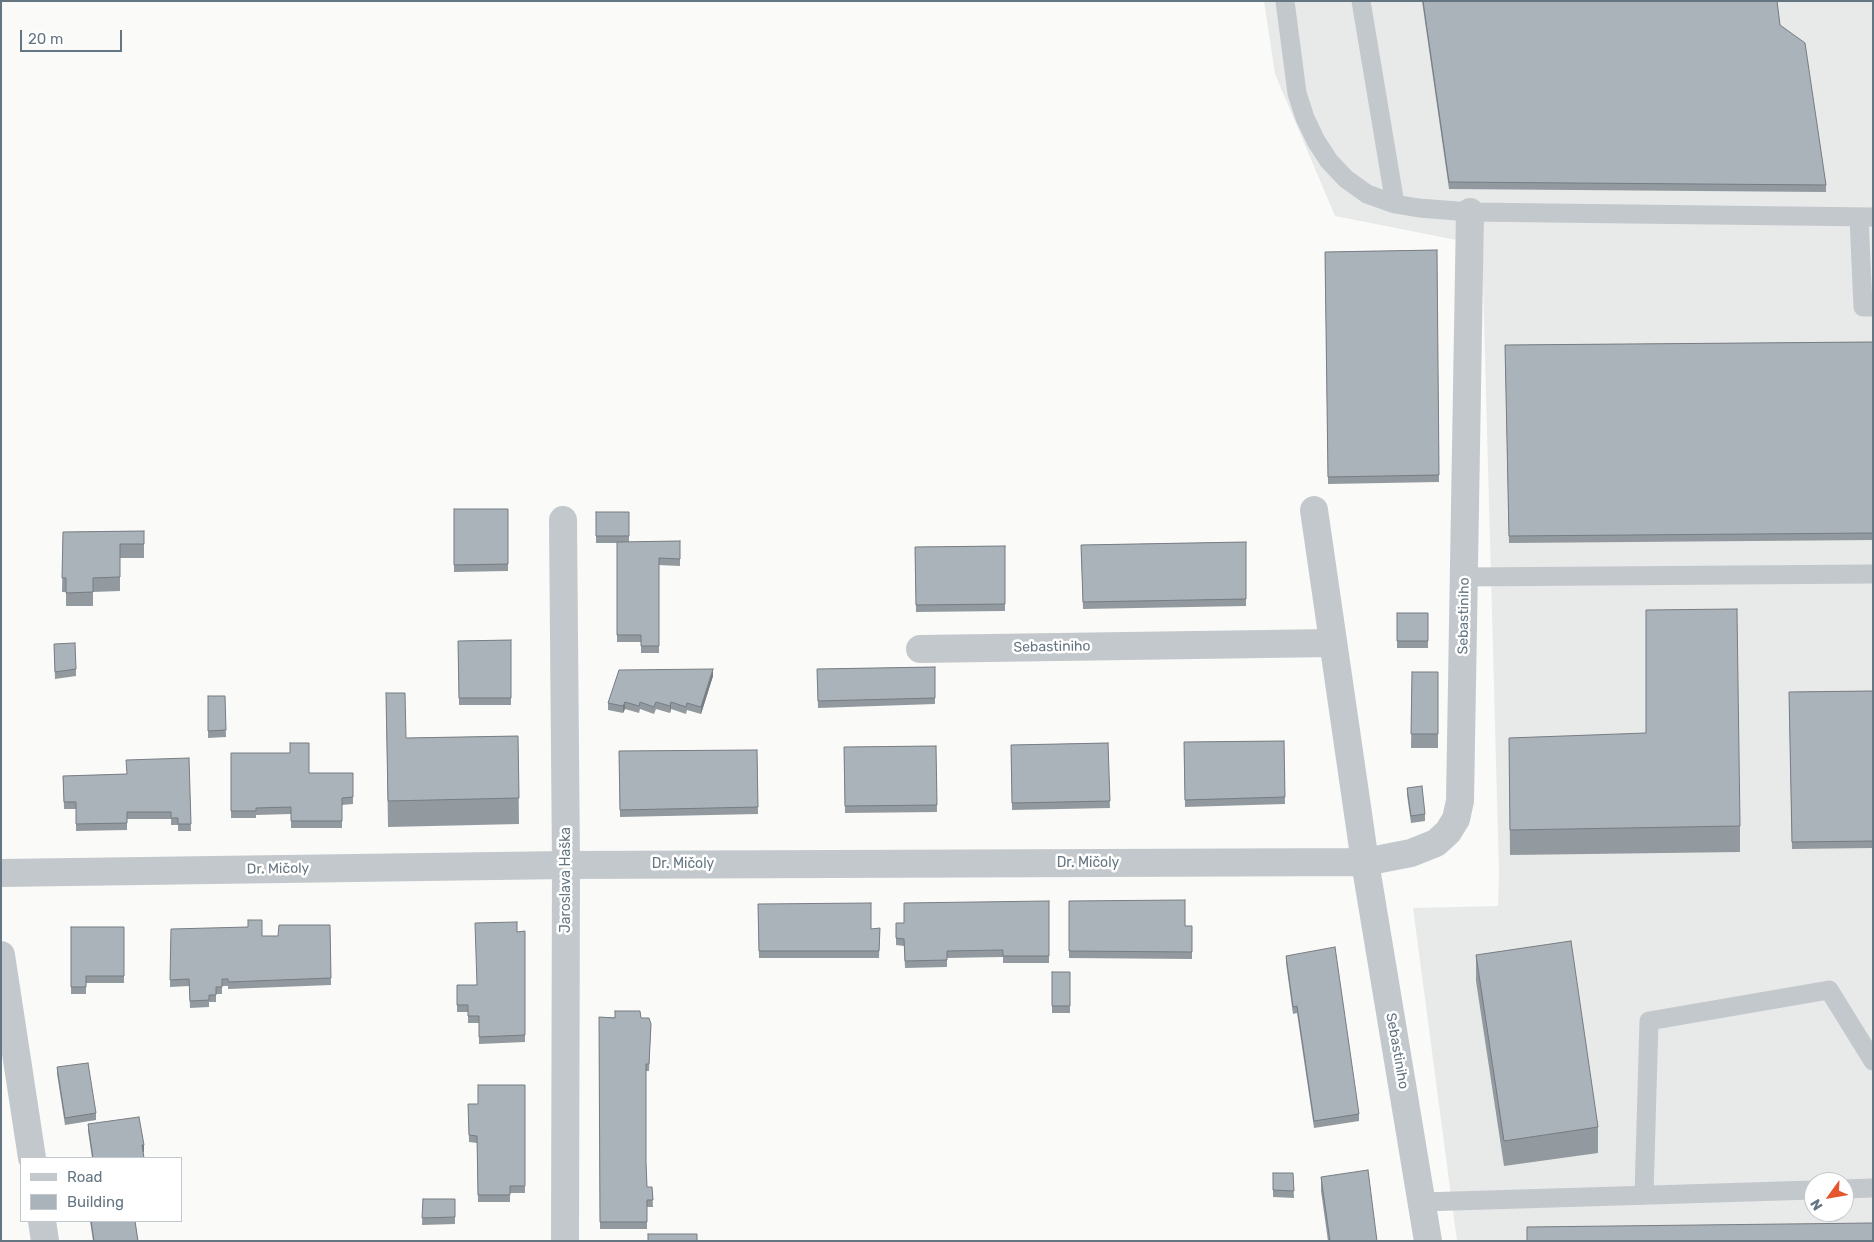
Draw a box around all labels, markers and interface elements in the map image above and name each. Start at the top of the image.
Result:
scale bar [22,20,125,52]
text: 20 m [28,30,63,48]
street label: Sebastiniho [1455,577,1473,655]
street label: Sebastiniho [1013,638,1091,656]
street label: Jaroslava Haška [558,827,574,933]
street label: Dr. Mičoly [1057,855,1119,871]
street label: Dr. Mičoly [652,856,714,872]
street label: Dr. Mičoly [247,860,309,878]
street label: Sebastiniho [1382,1012,1412,1090]
legend [20,1157,182,1222]
text: Road [67,1168,103,1186]
north arrow [1804,1172,1854,1222]
text: Building [67,1193,124,1211]
text: N [1807,1196,1827,1213]

